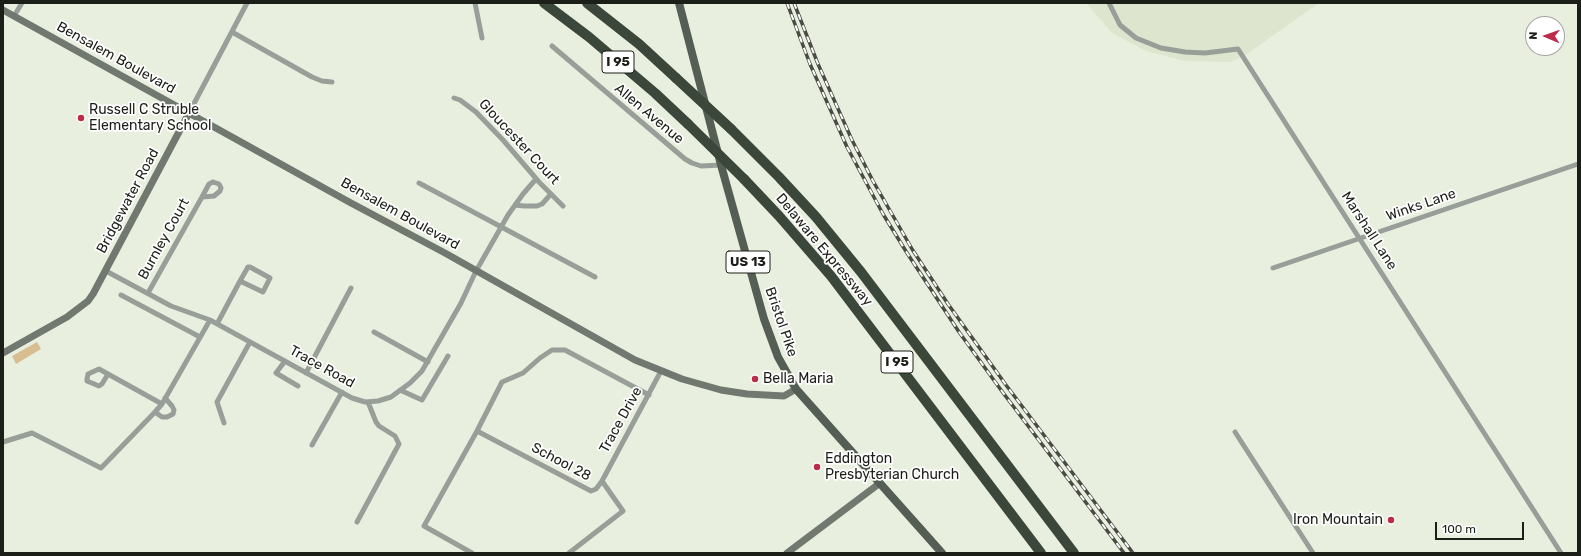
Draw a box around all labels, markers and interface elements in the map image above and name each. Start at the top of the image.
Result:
north arrow [1525,16,1565,56]
street label: Bensalem Boulevard [54,18,178,98]
text: N [1527,31,1540,40]
road number: I 95 [602,51,634,73]
street label: Allen Avenue [611,80,687,148]
street label: Gloucester Court [475,96,563,188]
place label: Russell C Struble Elementary School [89,102,212,134]
marker: Russell C Struble Elementary School [76,113,86,123]
street label: Bridgewater Road [93,146,163,256]
street label: Bensalem Boulevard [338,174,462,254]
street label: Winks Lane [1384,185,1458,225]
street label: Marshall Lane [1338,189,1400,273]
street label: Delaware Expressway [772,190,876,310]
street label: Burnley Court [135,195,193,283]
road number: US 13 [726,251,770,273]
street label: Bristol Pike [761,285,801,359]
street label: Trace Road [286,342,358,392]
road number: I 95 [881,351,913,373]
place label: Bella Maria [763,371,833,387]
marker: Bella Maria [750,374,760,384]
street label: Trace Drive [596,384,646,456]
street label: School 28 [528,439,594,485]
place label: Eddington Presbyterian Church [825,451,959,484]
marker: Eddington Presbyterian Church [812,462,822,472]
place label: Iron Mountain [1293,512,1383,528]
scale bar [1437,514,1526,540]
marker: Iron Mountain [1386,515,1396,525]
text: 100 m [1442,522,1476,536]

